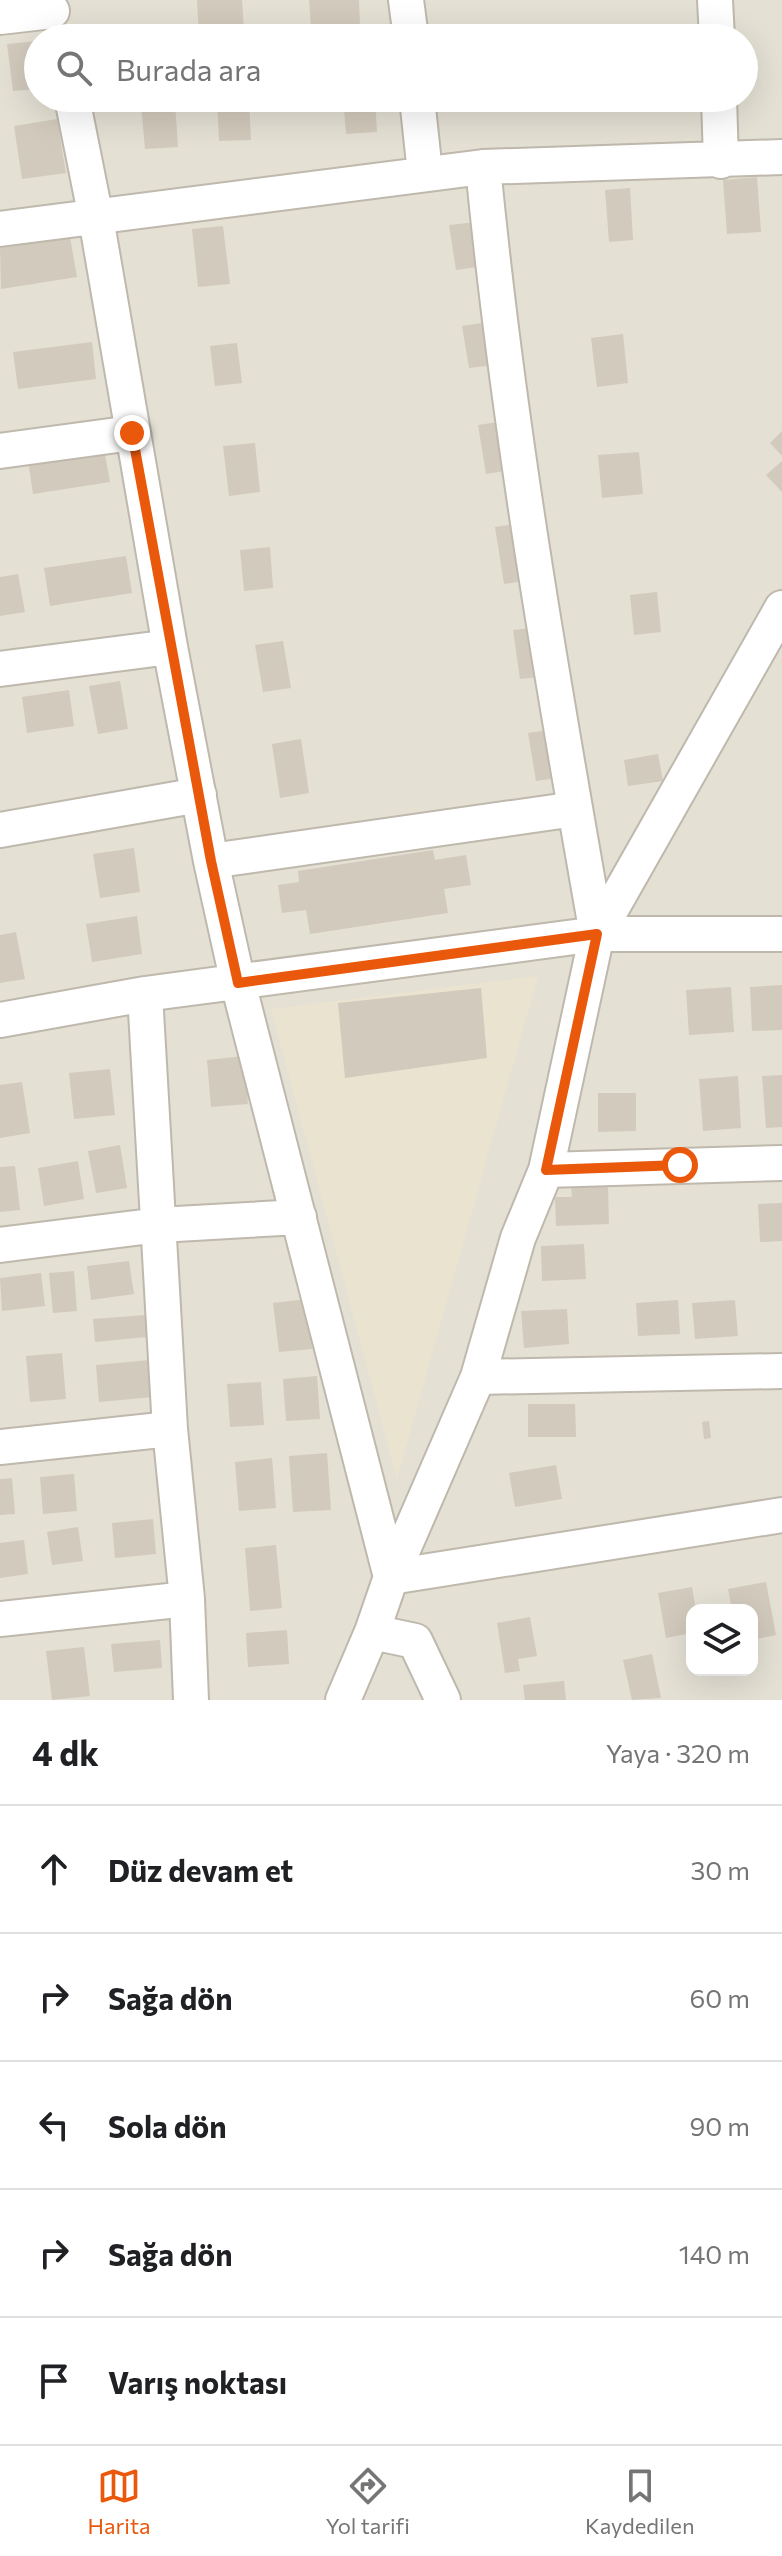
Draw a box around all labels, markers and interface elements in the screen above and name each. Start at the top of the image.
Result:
search box [24,24,758,112]
icon: search [52,46,96,90]
text: Burada ara [116,50,261,87]
route end [114,415,150,451]
route start [662,1147,698,1183]
map controls [686,1604,758,1676]
button: layers [686,1604,758,1676]
text: 4 dk [32,1731,99,1773]
text: Yaya · 320 m [606,1737,750,1768]
icon: ahead [32,1847,76,1891]
text: Düz devam et [108,1851,293,1888]
text: 30 m [691,1854,750,1885]
icon: right [32,1975,76,2019]
text: Sağa dön [108,1979,233,2016]
text: 60 m [690,1982,750,2013]
icon: left [32,2103,76,2147]
text: Sola dön [108,2107,227,2144]
text: 90 m [690,2110,750,2141]
icon: right [32,2231,76,2275]
text: Sağa dön [108,2235,233,2272]
text: 140 m [679,2238,750,2269]
icon: arrive [32,2359,76,2403]
text: Varış noktası [108,2363,287,2400]
tab: Harita [87,2464,150,2539]
tab: Yol tarifi [325,2464,410,2539]
tab: Kaydedilen [585,2464,695,2539]

